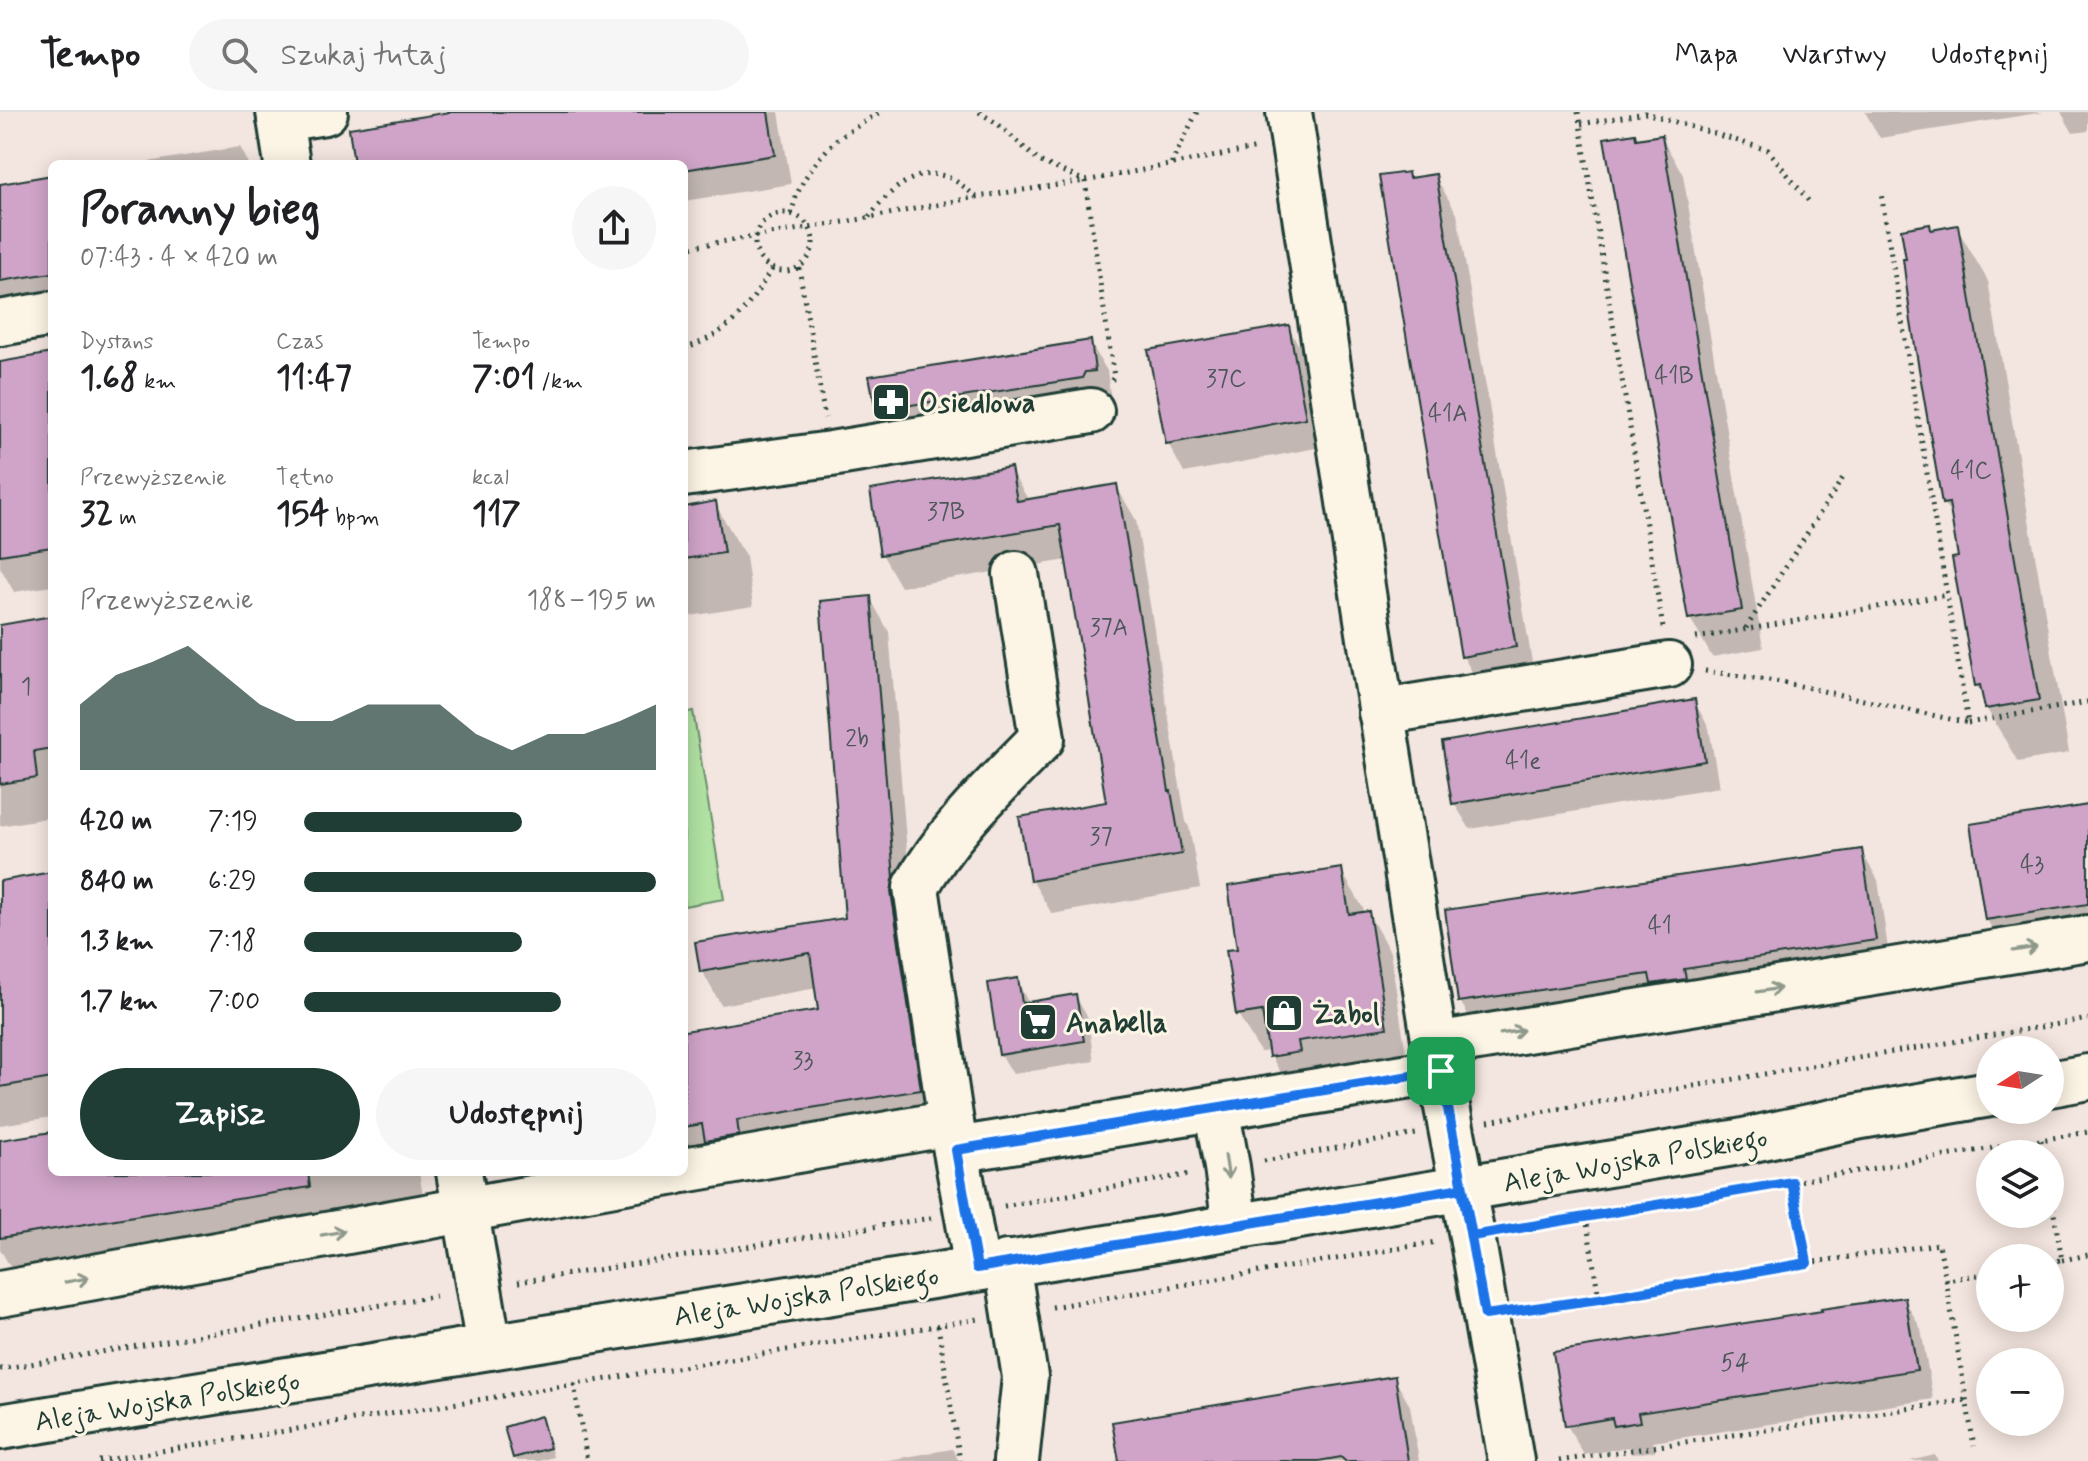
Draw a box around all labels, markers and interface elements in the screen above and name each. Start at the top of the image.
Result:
search box [189,19,749,91]
text: Tempo [40,31,141,80]
icon: search [217,33,261,77]
text: Szukaj tutaj [281,36,447,75]
text: Mapa [1675,37,1739,74]
text: Warstwy [1783,37,1887,74]
text: Udostępnij [1931,37,2048,74]
text: Poranny bieg [80,182,320,240]
button: share [572,186,656,270]
text: 07:43 · 4 × 420 m [80,241,278,275]
text: Dystans [80,328,153,356]
text: Czas [276,328,324,356]
text: Tempo [472,328,530,356]
text: 1.68 [80,356,138,401]
text: 11:47 [276,356,352,401]
text: 7:01 [472,356,535,401]
house number: 41B [1654,361,1694,392]
house number: 37C [1206,364,1246,395]
text: km [138,368,176,396]
text: /km [535,368,583,396]
pharmacy icon: Osiedlowa [870,381,912,423]
place label: Osiedlowa [919,386,1035,423]
house number: 41A [1428,399,1468,430]
house number: 41C [1950,456,1992,487]
text: Przewyższenie [80,464,227,492]
text: Tętno [276,464,334,492]
text: kcal [472,464,509,492]
text: 32 [80,492,113,537]
text: 154 [276,492,329,537]
text: 117 [472,492,521,537]
house number: 37B [927,497,965,528]
text: m [113,504,137,532]
text: bpm [329,504,380,532]
text: Przewyższenie [80,584,253,618]
text: 188–195 m [527,584,656,618]
house number: 37A [1090,613,1128,644]
house number: 1 [21,672,31,703]
house number: 2b [845,724,869,755]
house number: 41e [1505,746,1541,777]
text: 420 m [80,805,152,839]
text: 7:19 [208,805,258,839]
house number: 37 [1090,822,1112,853]
house number: 43 [2020,850,2044,881]
text: 840 m [80,865,154,899]
text: 6:29 [208,865,257,899]
house number: 41 [1648,911,1672,942]
text: 1.3 km [80,925,154,959]
text: 7:18 [208,925,257,959]
one-way arrow [2012,940,2038,955]
one-way arrow [1756,982,1781,997]
text: 1.7 km [80,985,158,1019]
text: 7:00 [208,985,260,1019]
shop icon: Żabol [1263,992,1305,1034]
place label: Żabol [1312,997,1380,1034]
supermarket icon: Anabella [1017,1001,1059,1043]
place label: Anabella [1066,1006,1167,1043]
one-way arrow [1499,1024,1524,1039]
north arrow [1976,1036,2064,1124]
map controls [1976,1036,2064,1436]
pin [1407,1037,1475,1105]
house number: 33 [793,1046,814,1077]
icon: arrive [1419,1049,1463,1093]
button: Zapisz [80,1068,360,1160]
button: Udostępnij [376,1068,656,1160]
street label: Aleja Wojska Polskiego [1500,1120,1771,1206]
button: layers [1976,1140,2064,1228]
one-way arrow [1220,1154,1235,1179]
one-way arrow [319,1225,345,1240]
button: + [1976,1244,2064,1332]
street label: Aleja Wojska Polskiego [671,1258,942,1340]
one-way arrow [64,1271,89,1286]
house number: 54 [1721,1348,1749,1379]
button: − [1976,1348,2064,1436]
street label: Aleja Wojska Polskiego [32,1363,303,1445]

